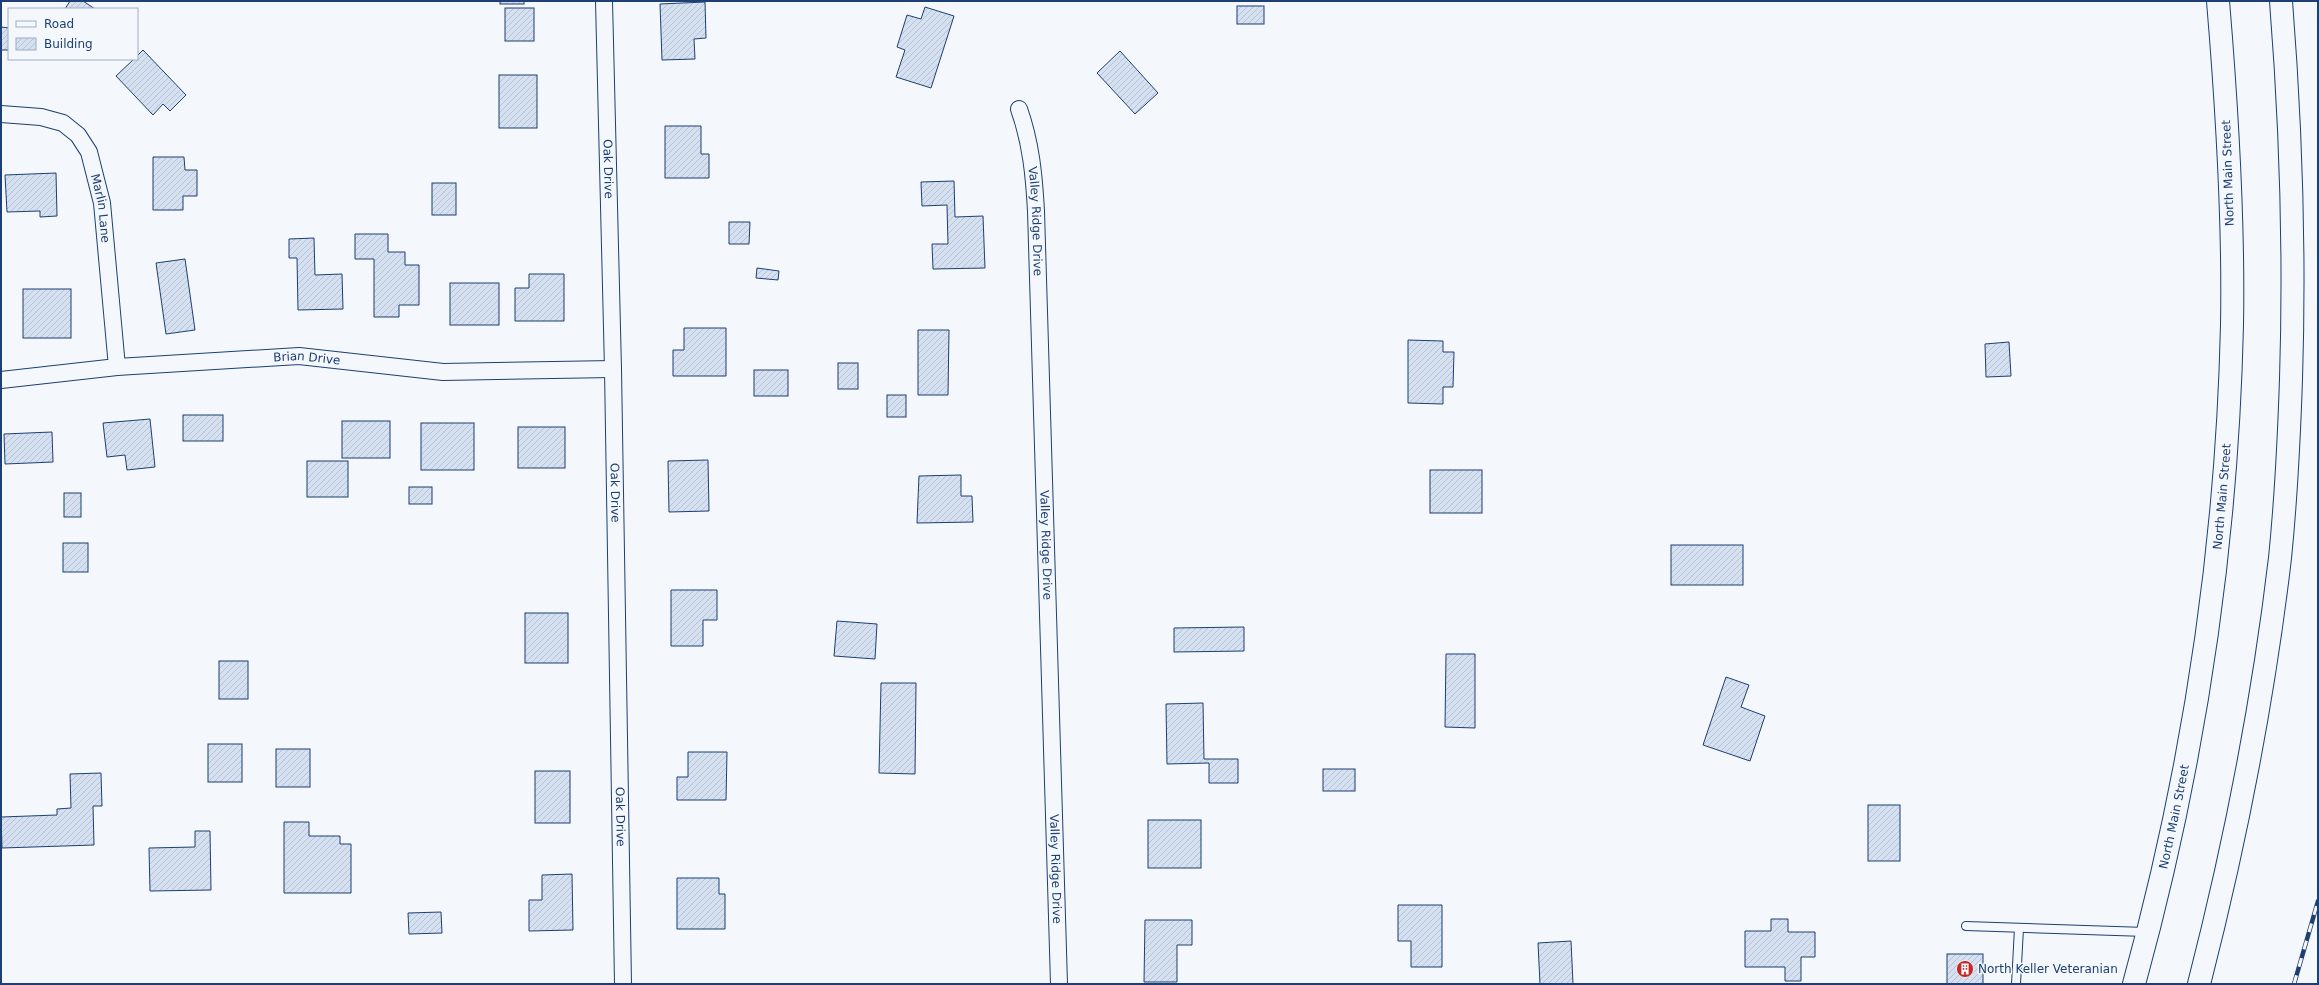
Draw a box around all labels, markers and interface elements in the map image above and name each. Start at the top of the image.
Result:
legend [8,8,138,60]
text: Road [44,17,74,31]
text: Building [44,37,93,51]
street label: North Main Street [2219,119,2237,226]
street label: Oak Drive [600,139,616,199]
street label: Valley Ridge Drive [1025,166,1045,276]
street label: Marlin Lane [88,172,113,243]
street label: Brian Drive [273,349,341,368]
street label: North Main Street [2210,443,2234,550]
street label: Oak Drive [608,463,622,523]
street label: Valley Ridge Drive [1037,490,1055,600]
street label: North Main Street [2156,763,2192,870]
street label: Oak Drive [613,787,628,847]
street label: Valley Ridge Drive [1047,814,1064,924]
building icon: North Keller Veteranian [1955,959,1975,979]
place label: North Keller Veteranian [1978,962,2118,976]

